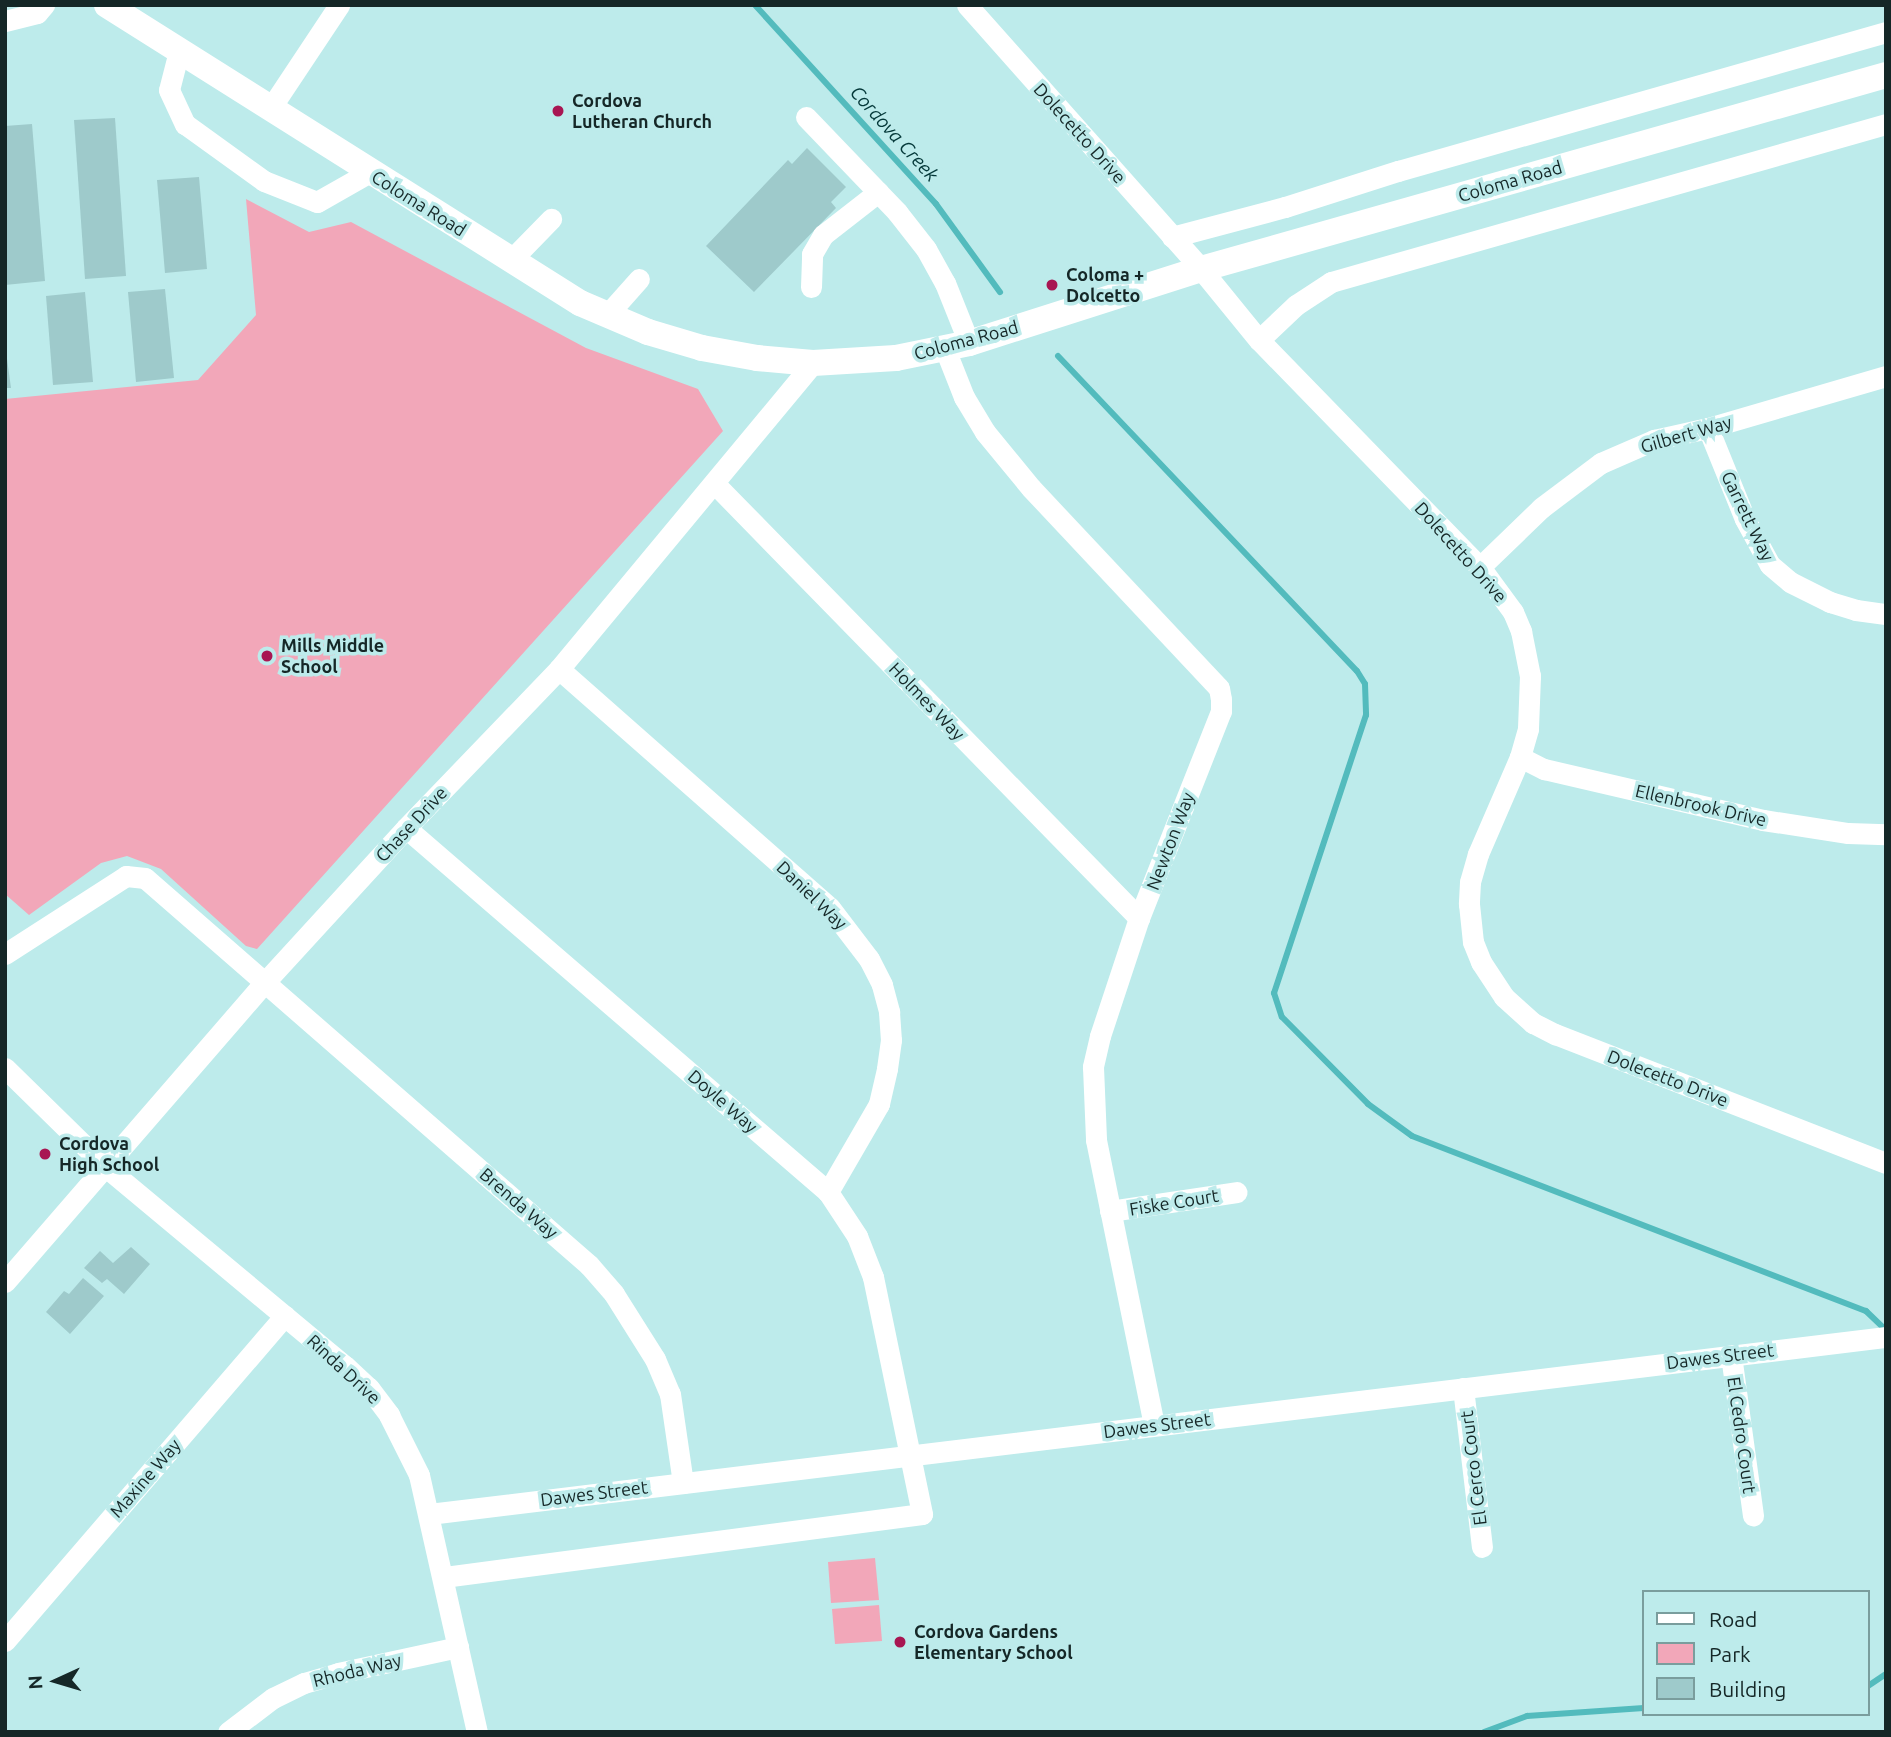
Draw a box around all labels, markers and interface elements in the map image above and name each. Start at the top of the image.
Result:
street label: Dolecetto Drive [1029,78,1131,188]
water label: Cordova Creek [845,81,943,187]
place label: Cordova Lutheran Church [572,90,712,132]
marker: Cordova Lutheran Church [550,103,566,119]
street label: Coloma Road [1456,156,1564,206]
street label: Coloma Road [368,165,470,241]
place label: Coloma + Dolcetto [1066,264,1144,306]
marker: Coloma + Dolcetto [1044,277,1060,293]
street label: Coloma Road [911,316,1021,364]
street label: Gilbert Way [1638,411,1734,457]
street label: Garrett Way [1717,468,1779,564]
street label: Dolecetto Drive [1410,497,1512,607]
place label: Mills Middle School [281,635,384,678]
marker: Mills Middle School [259,648,275,664]
street label: Holmes Way [885,658,969,744]
street label: Ellenbrook Drive [1633,779,1769,831]
street label: Chase Drive [371,782,451,866]
street label: Newton Way [1141,789,1199,893]
street label: Daniel Way [772,856,852,934]
street label: Dolecetto Drive [1605,1045,1731,1111]
street label: Doyle Way [684,1065,762,1137]
place label: Cordova High School [59,1133,159,1176]
marker: Cordova High School [37,1146,53,1162]
street label: Brenda Way [475,1163,563,1243]
street label: Fiske Court [1128,1184,1220,1220]
street label: Rinda Drive [303,1330,385,1408]
street label: Dawes Street [1665,1339,1775,1373]
street label: El Cedro Court [1723,1375,1761,1495]
street label: Dawes Street [1102,1408,1212,1442]
street label: El Cerco Court [1455,1409,1491,1527]
street label: Maxine Way [105,1434,185,1522]
street label: Dawes Street [539,1476,649,1510]
legend [1643,1590,1870,1716]
text: Road [1709,1607,1757,1631]
place label: Cordova Gardens Elementary School [914,1621,1073,1664]
marker: Cordova Gardens Elementary School [892,1634,908,1650]
text: Park [1709,1642,1751,1666]
north arrow [21,1646,91,1716]
street label: Rhoda Way [311,1649,403,1691]
text: N [24,1675,47,1690]
text: Building [1709,1677,1786,1701]

